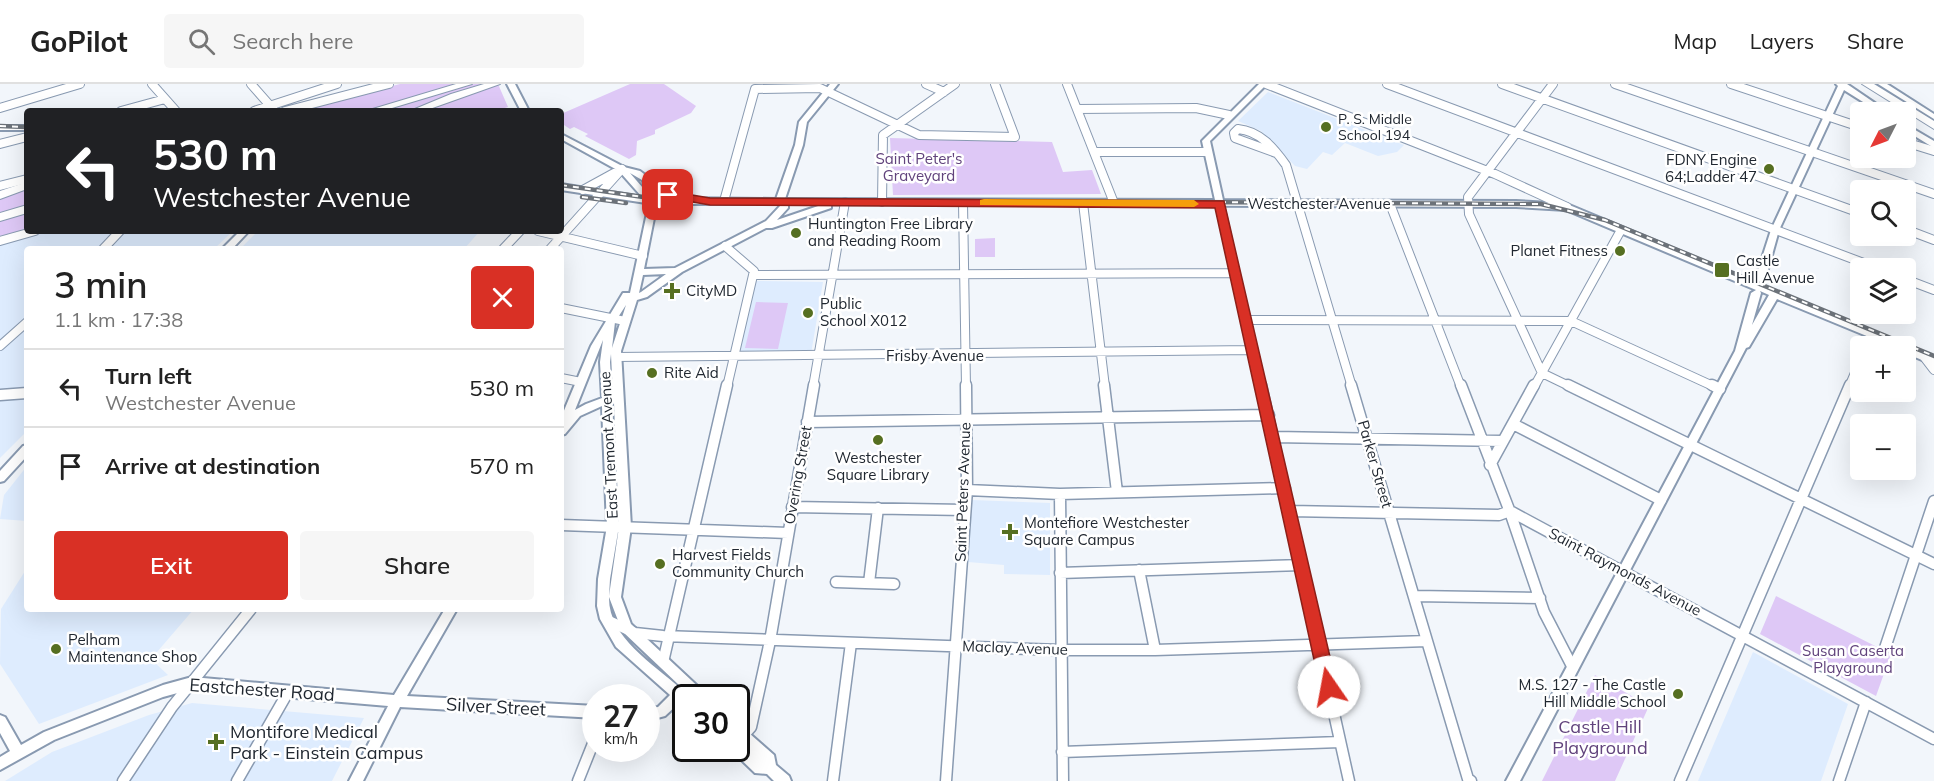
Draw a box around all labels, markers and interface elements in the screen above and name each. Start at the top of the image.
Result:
search box [164,14,584,68]
text: GoPilot [30,24,128,59]
icon: search [185,25,218,58]
text: Search here [233,27,354,55]
text: Map [1674,28,1717,54]
text: Layers [1750,28,1814,54]
text: Share [1847,28,1904,54]
north arrow [1850,102,1916,168]
map controls [1850,102,1916,480]
place label: P. S. Middle School 194 [1338,110,1412,144]
marker: P. S. Middle School 194 [1319,120,1333,134]
text: 530 m [153,128,278,181]
icon: left [54,132,132,210]
park label: Saint Peter's Graveyard [876,149,963,185]
place label: FDNY Engine 64;Ladder 47 [1665,150,1757,186]
marker: FDNY Engine 64;Ladder 47 [1762,162,1776,176]
pin [642,169,693,220]
icon: arrive [651,178,684,211]
text: Westchester Avenue [153,180,411,214]
button: search [1850,180,1916,246]
street label: Westchester Avenue [1247,194,1391,213]
place label: Huntington Free Library and Reading Room [808,214,973,250]
marker: Huntington Free Library and Reading Room [789,226,803,240]
place label: Planet Fitness [1510,241,1608,260]
marker: Planet Fitness [1613,244,1627,258]
place label: Castle Hill Avenue [1736,251,1814,287]
button: layers [1850,258,1916,324]
marker: Castle Hill Avenue [1713,261,1731,279]
text: 3 min [54,262,148,307]
button: close [471,266,534,329]
place label: CityMD [686,281,737,300]
marker: CityMD [663,282,681,300]
place label: Public School X012 [820,294,907,330]
marker: Public School X012 [801,306,815,320]
text: 1.1 km · 17:38 [54,307,183,332]
button: + [1850,336,1916,402]
street label: Frisby Avenue [886,346,984,365]
text: Turn left [105,362,192,390]
place label: Rite Aid [664,363,719,382]
marker: Rite Aid [645,366,659,380]
street label: East Tremont Avenue [595,371,622,519]
icon: left [54,372,87,405]
text: 530 m [469,374,534,402]
text: Westchester Avenue [105,390,296,415]
button: − [1850,414,1916,480]
street label: Parker Street [1354,418,1397,510]
street label: Saint Peters Avenue [951,422,974,562]
street label: Overing Street [779,424,816,526]
marker: Westchester Square Library [871,433,885,447]
place label: Westchester Square Library [827,448,929,484]
icon: arrive [54,450,87,483]
text: Arrive at destination [105,452,320,480]
text: 570 m [469,452,534,480]
place label: Montefiore Westchester Square Campus [1024,513,1190,549]
marker: Montefiore Westchester Square Campus [1001,523,1019,541]
street label: Saint Raymonds Avenue [1546,523,1705,620]
button: Exit [54,531,288,600]
button: Share [300,531,534,600]
place label: Harvest Fields Community Church [672,545,804,581]
marker: Harvest Fields Community Church [653,557,667,571]
place label: Pelham Maintenance Shop [68,630,197,666]
street label: Maclay Avenue [962,636,1068,659]
park label: Susan Caserta Playground [1802,641,1904,677]
marker: Pelham Maintenance Shop [49,642,63,656]
position arrow [1297,655,1361,719]
street label: Eastchester Road [189,673,336,706]
place label: M.S. 127 - The Castle Hill Middle School [1518,675,1666,711]
speed limit sign: 30 [672,684,750,762]
marker: M.S. 127 - The Castle Hill Middle School [1671,687,1685,701]
street label: Silver Street [445,692,547,721]
text: 27 [603,697,639,735]
park label: Castle Hill Playground [1552,715,1648,759]
place label: Montifore Medical Park - Einstein Campus [230,720,424,764]
text: km/h [604,729,638,748]
marker: Montifore Medical Park - Einstein Campus [207,733,225,751]

